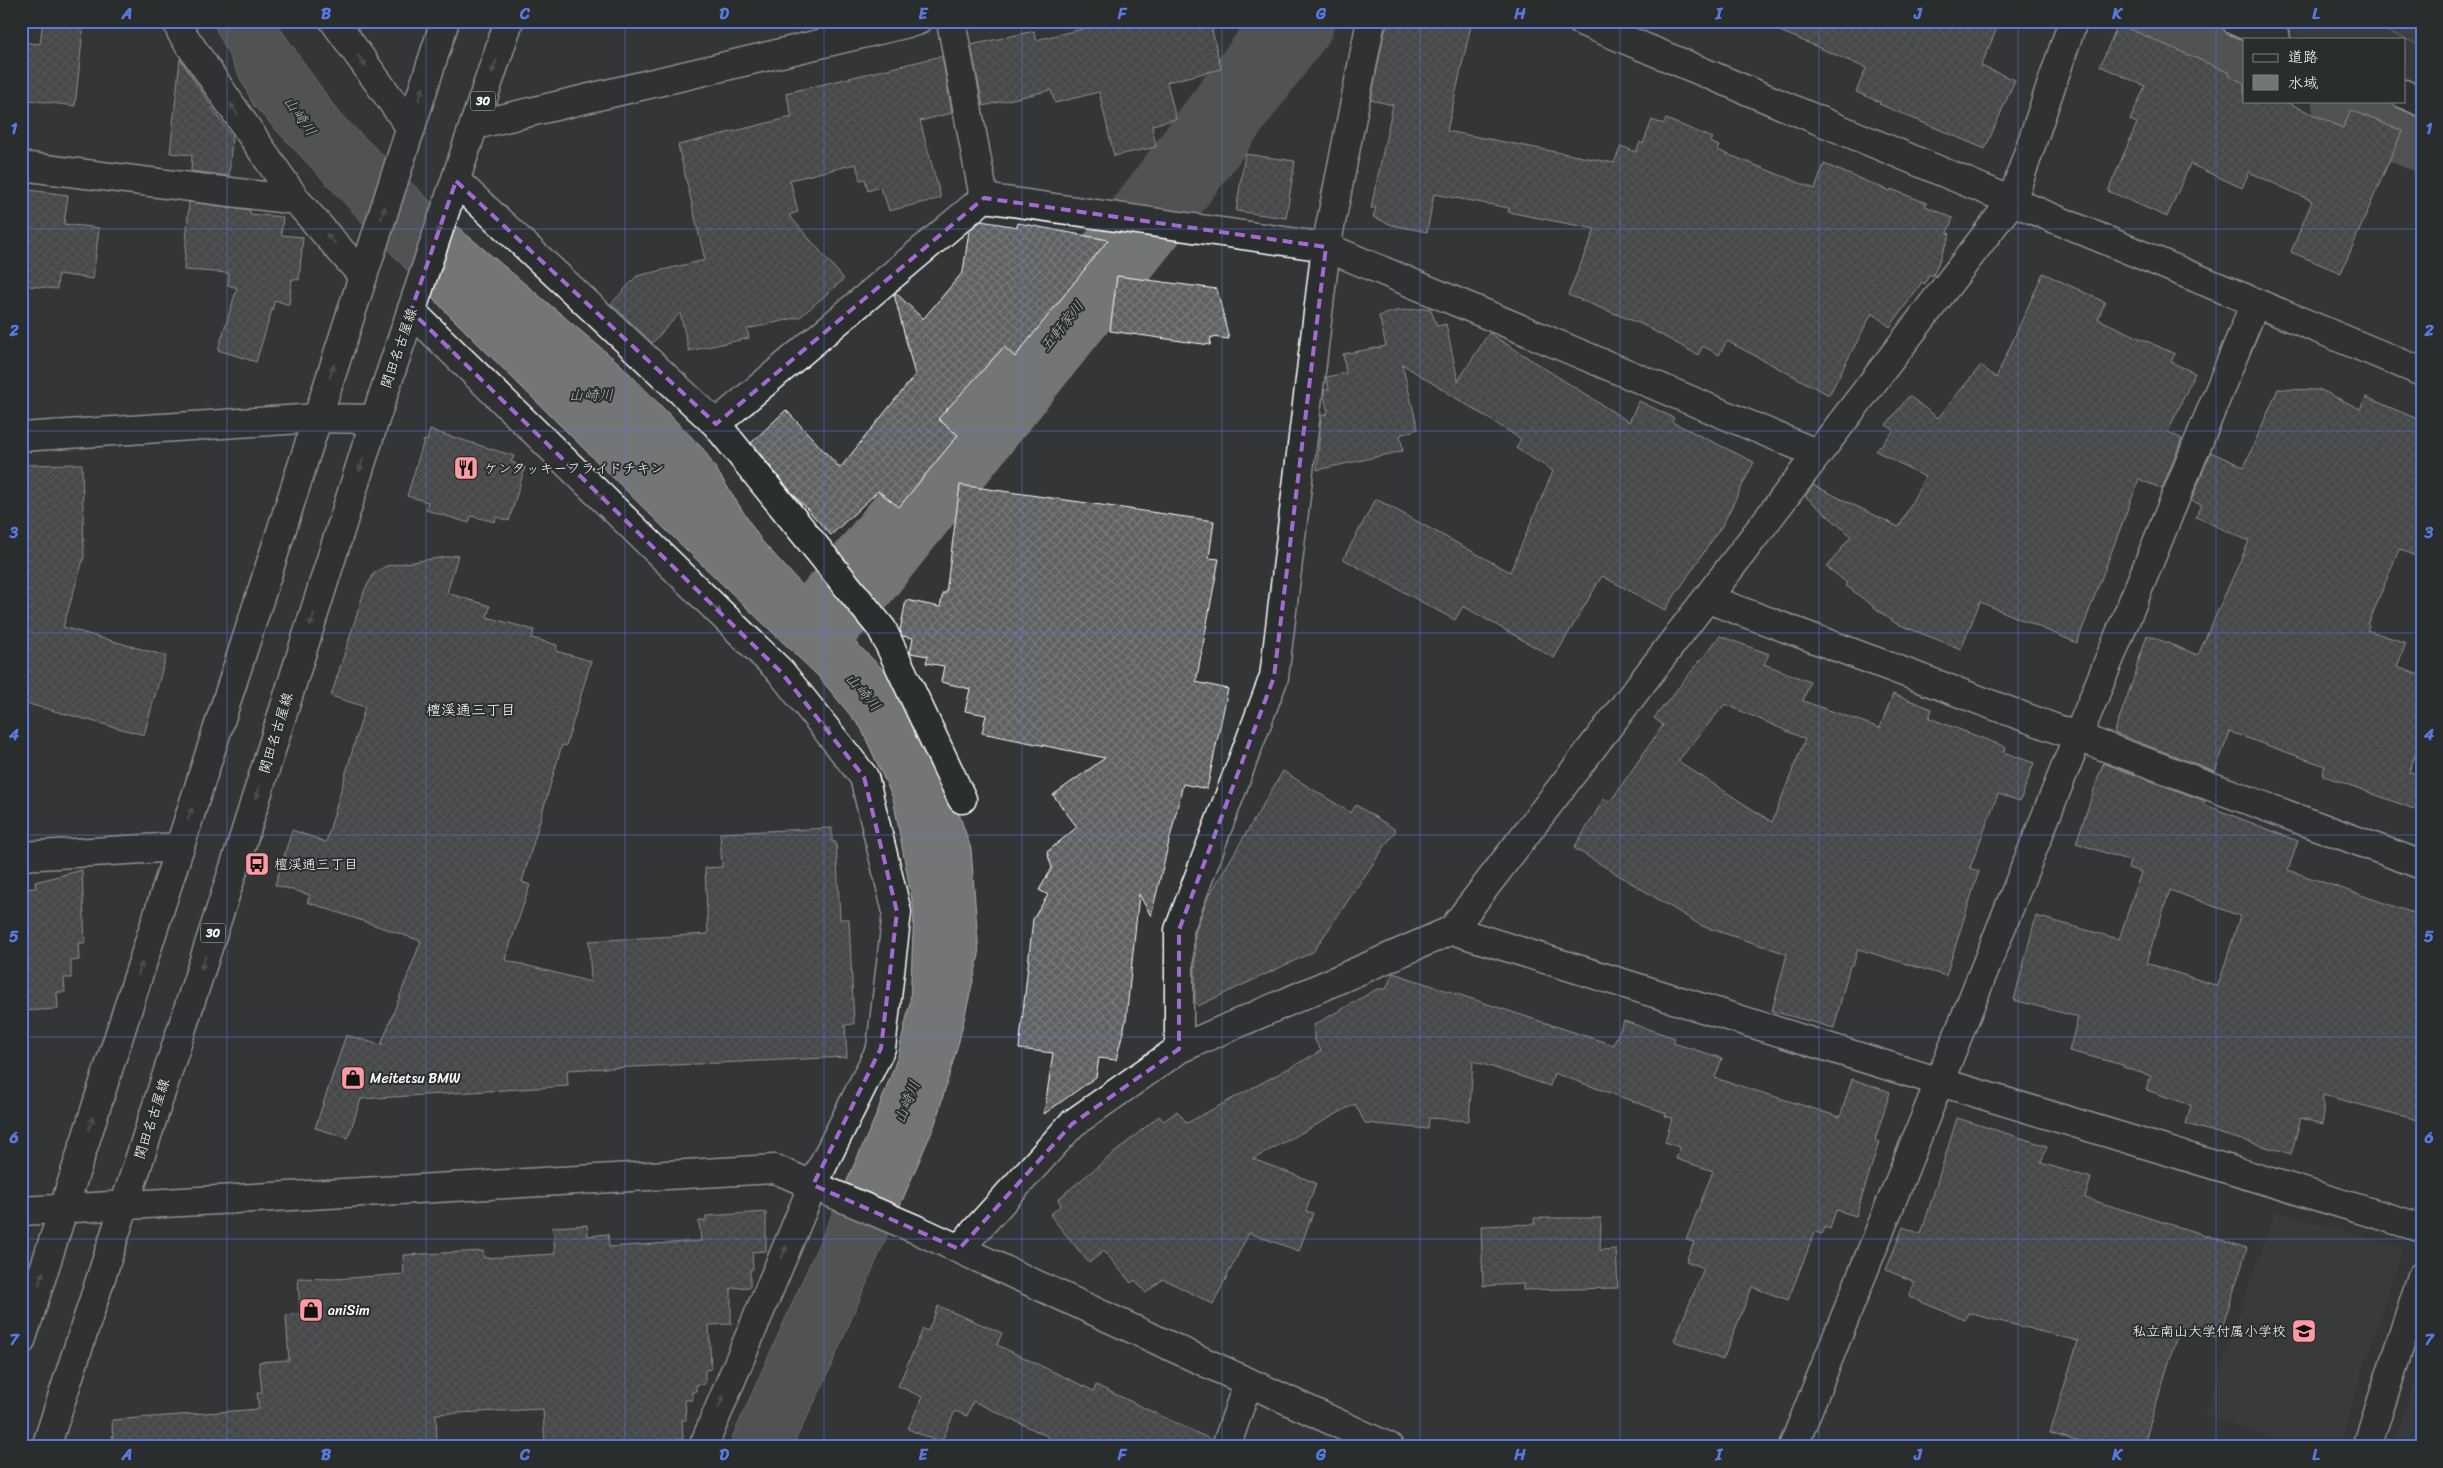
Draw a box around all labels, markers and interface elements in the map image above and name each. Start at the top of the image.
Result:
text: A [121,0,132,28]
text: B [321,0,332,28]
text: C [519,0,531,28]
text: D [719,0,729,28]
text: E [919,0,929,28]
text: F [1117,0,1128,28]
text: G [1315,0,1327,28]
text: H [1513,0,1526,28]
text: I [1715,0,1724,28]
text: J [1913,0,1923,28]
text: K [2111,0,2123,28]
text: L [2312,0,2320,28]
legend [2243,38,2406,102]
text: 道路 [2288,44,2318,70]
one-way arrow [357,54,367,68]
one-way arrow [490,60,497,75]
text: 水域 [2288,70,2318,96]
one-way arrow [418,87,426,102]
water label: 山崎川 [276,90,324,142]
road number: 30 [470,92,496,110]
one-way arrow [229,102,239,115]
text: 1 [11,114,18,143]
text: 1 [2426,114,2433,143]
one-way arrow [380,205,388,220]
one-way arrow [436,220,444,235]
one-way arrow [325,233,336,246]
water label: 五軒家川 [1033,294,1091,358]
street label: 関田名古屋線 [374,304,424,392]
text: 2 [8,316,19,345]
text: 2 [2423,316,2434,345]
one-way arrow [440,339,452,351]
one-way arrow [329,364,336,379]
water label: 山崎川 [568,382,614,408]
restaurant icon: ケンタッキーフライドチキン [453,455,479,481]
place label: ケンタッキーフライドチキン [484,456,664,481]
one-way arrow [356,458,364,473]
one-way arrow [594,489,606,501]
text: 3 [9,518,19,547]
text: 3 [2424,518,2434,547]
one-way arrow [710,603,722,615]
one-way arrow [308,613,316,628]
water label: 山崎川 [838,666,888,718]
street label: 関田名古屋線 [252,689,300,777]
district label: 檀溪通三丁目 [426,697,516,723]
text: 4 [8,720,19,749]
text: 4 [2423,720,2434,749]
one-way arrow [820,722,831,735]
one-way arrow [254,784,261,799]
one-way arrow [186,806,194,821]
bus stop icon: 檀渓通三丁目 [244,851,270,877]
place label: 檀渓通三丁目 [274,852,358,877]
text: 5 [9,922,19,951]
text: 5 [2424,922,2434,951]
road number: 30 [200,924,226,942]
one-way arrow [199,956,207,971]
one-way arrow [137,961,145,976]
shop icon: Meitetsu BMW [340,1065,366,1091]
place label: Meitetsu BMW [370,1066,460,1091]
street label: 関田名古屋線 [127,1075,177,1163]
water label: 山崎川 [887,1076,927,1128]
one-way arrow [87,1116,95,1131]
text: 6 [8,1123,19,1152]
text: 6 [2423,1123,2434,1152]
one-way arrow [781,1245,789,1259]
one-way arrow [38,1270,46,1285]
shop icon: aniSim [298,1297,324,1323]
place label: aniSim [328,1298,370,1323]
school or university icon: 私立南山大学付属小学校 [2291,1318,2317,1344]
place label: 私立南山大学付属小学校 [2132,1319,2286,1344]
text: 7 [9,1325,20,1354]
text: 7 [2424,1325,2435,1354]
one-way arrow [718,1395,726,1409]
text: A [121,1440,132,1468]
text: B [321,1440,332,1468]
text: C [519,1440,531,1468]
text: D [719,1440,729,1468]
text: E [919,1440,929,1468]
text: F [1117,1440,1128,1468]
text: G [1315,1440,1327,1468]
text: H [1513,1440,1526,1468]
text: I [1715,1440,1724,1468]
text: J [1913,1440,1923,1468]
text: K [2111,1440,2123,1468]
text: L [2312,1440,2320,1468]

